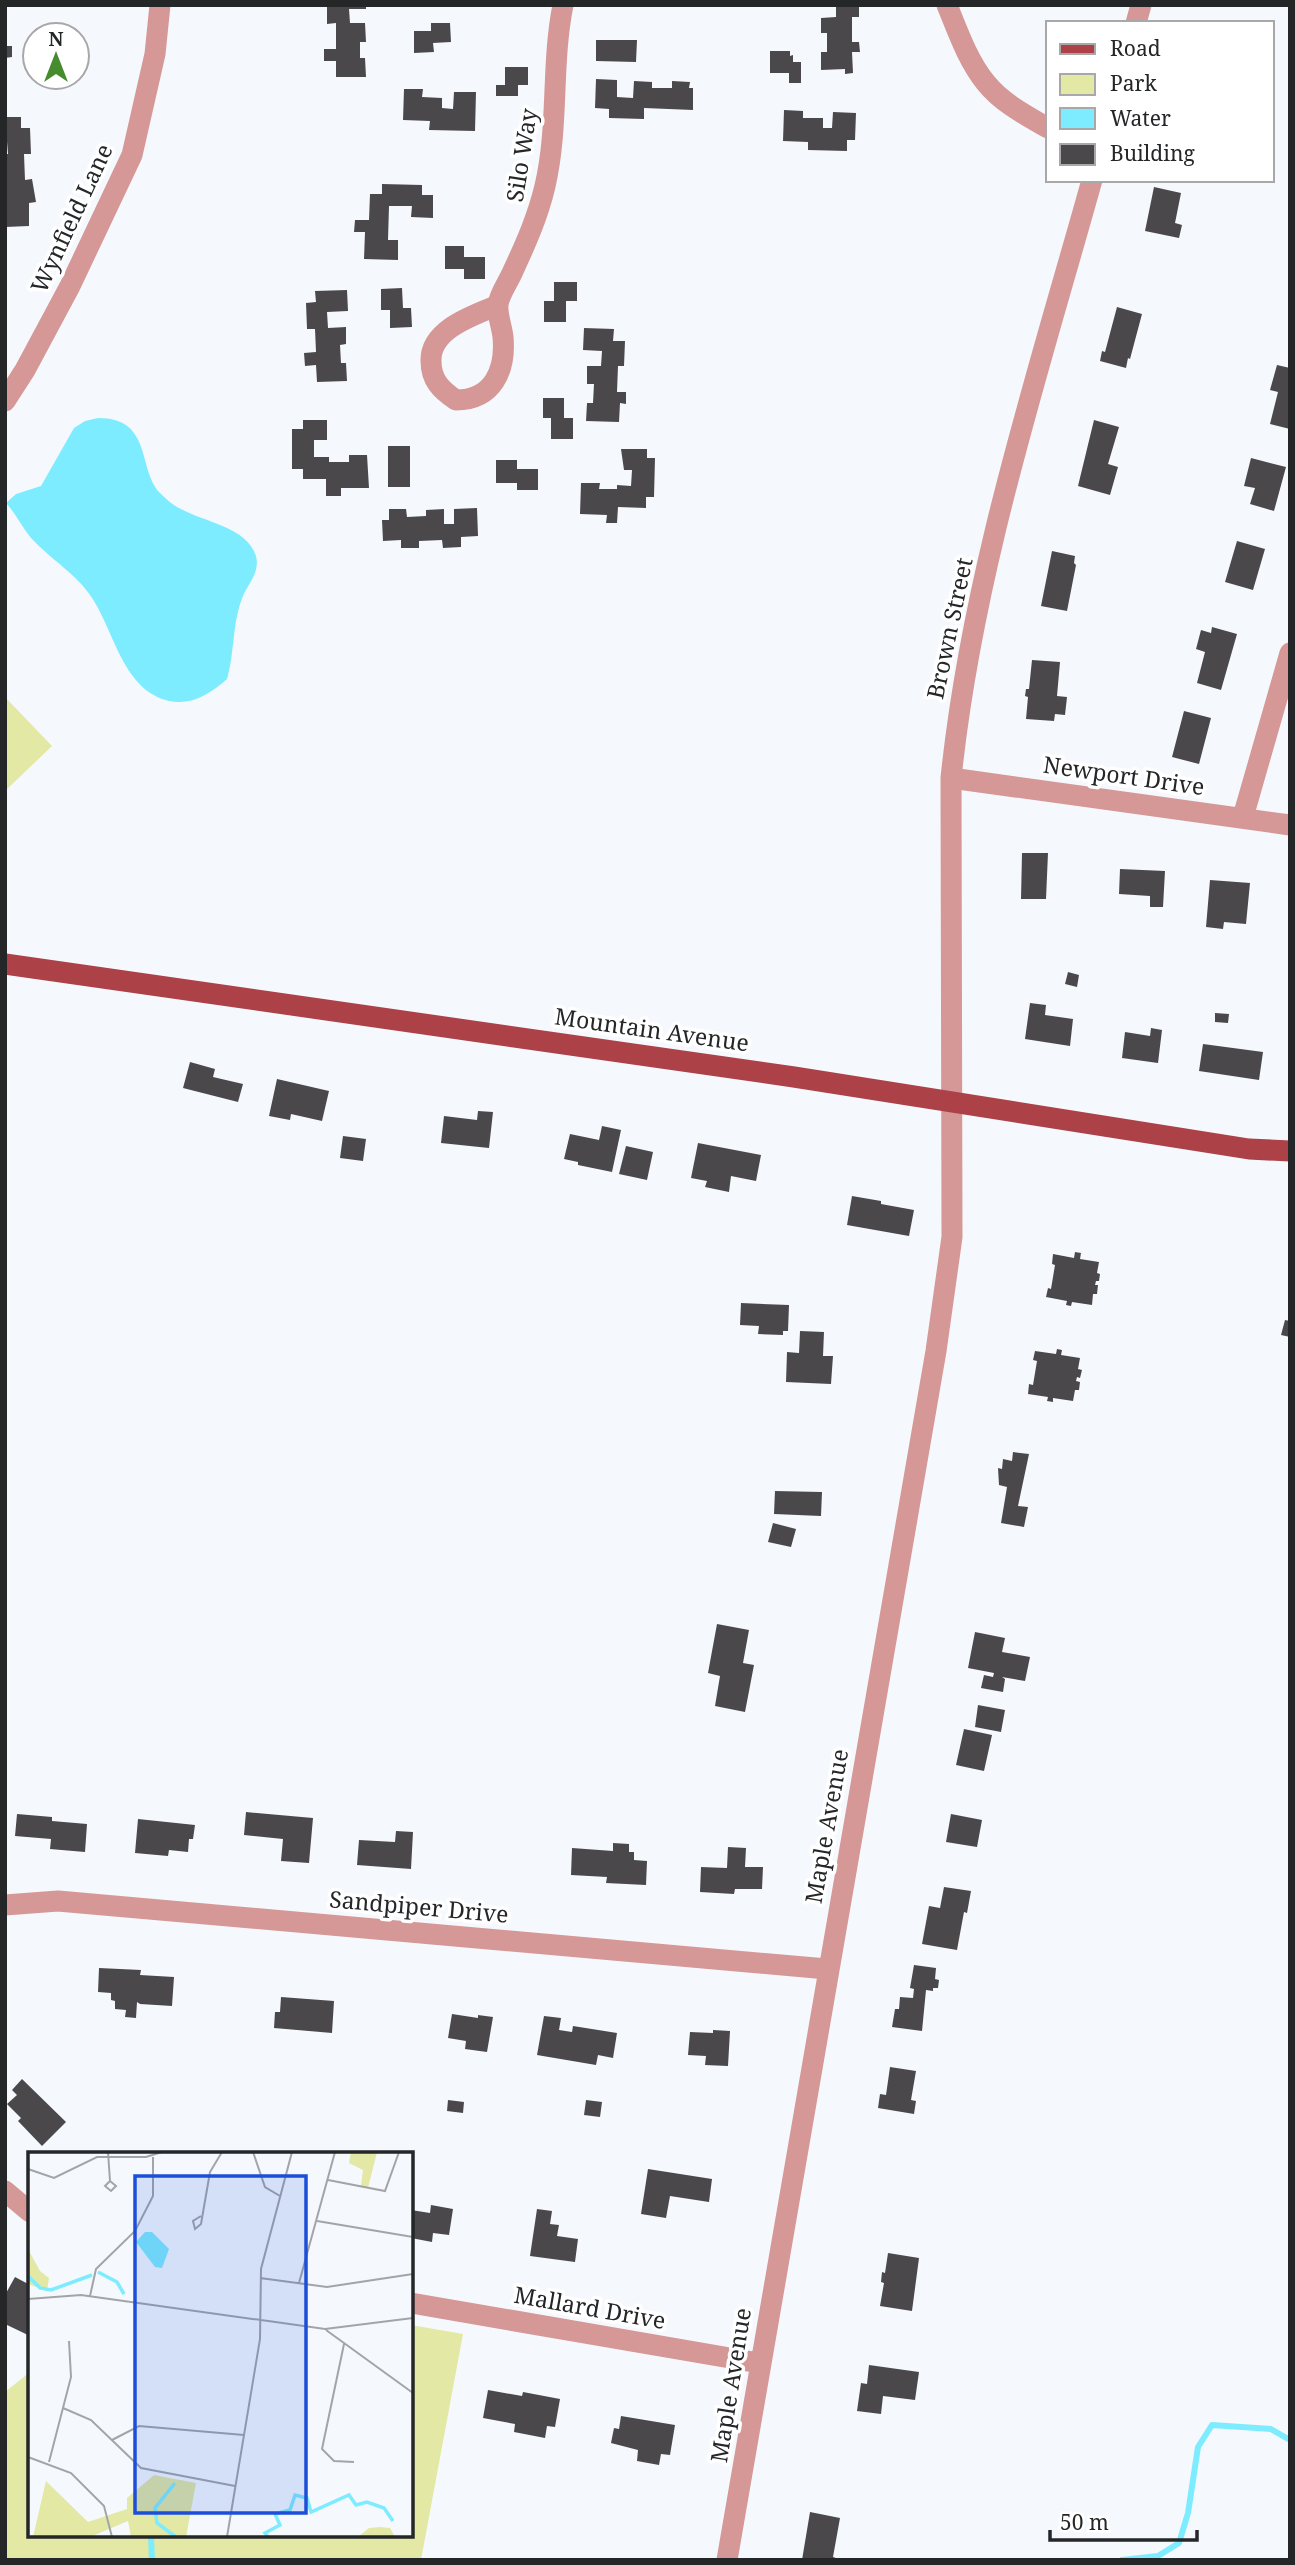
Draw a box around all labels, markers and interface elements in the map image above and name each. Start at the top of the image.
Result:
north arrow [21,21,91,91]
legend [1046,21,1274,182]
text: N [49,26,64,52]
text: Road [1110,34,1161,62]
text: Park [1110,69,1157,97]
text: Water [1110,104,1171,132]
street label: Silo Way [498,106,544,204]
street label: Wynfield Lane [22,138,120,298]
text: Building [1110,139,1195,167]
street label: Brown Street [918,554,980,702]
street label: Newport Drive [1041,748,1207,802]
street label: Mountain Avenue [553,1000,751,1058]
street label: Maple Avenue [797,1746,855,1906]
street label: Sandpiper Drive [328,1882,510,1930]
inset map [28,2152,413,2537]
street label: Mallard Drive [512,2278,668,2336]
street label: Maple Avenue [702,2305,758,2465]
scale bar [1050,2498,1197,2542]
text: 50 m [1060,2508,1109,2536]

